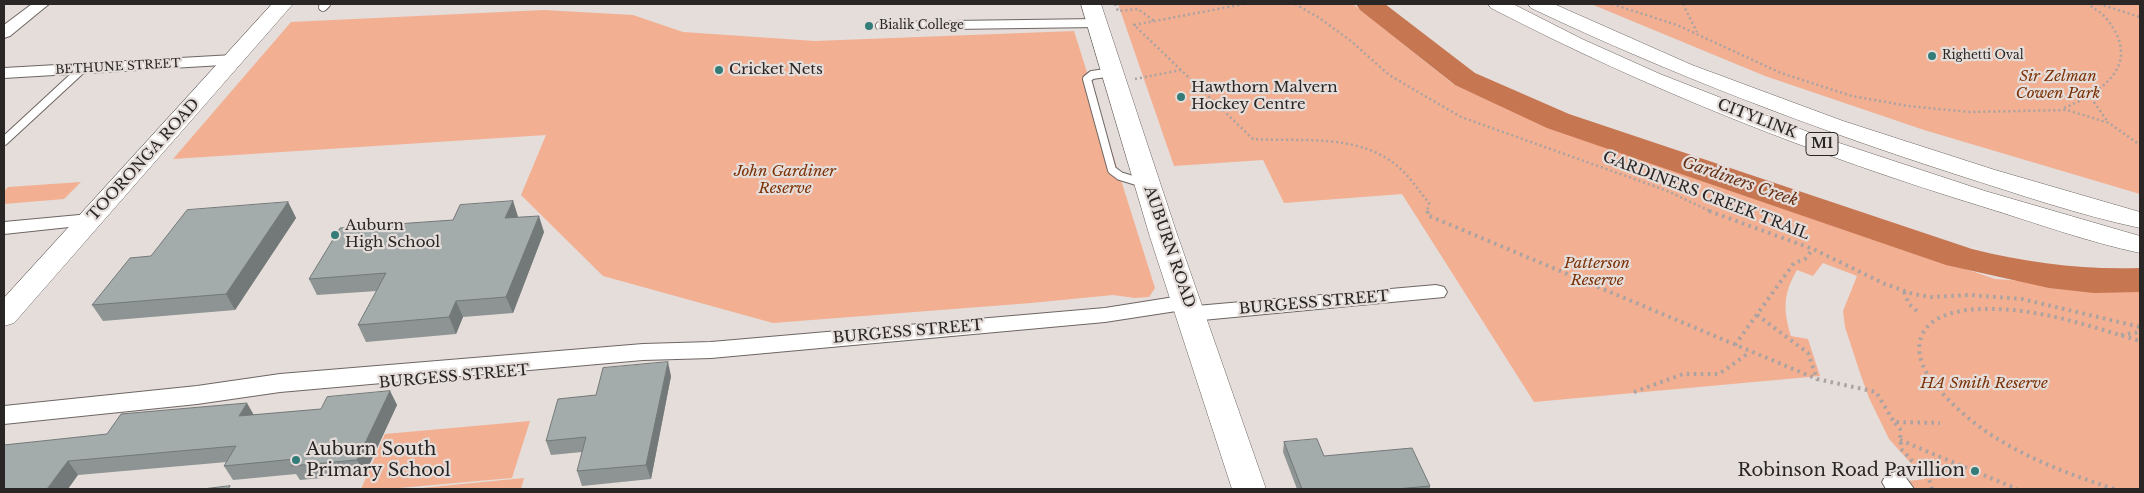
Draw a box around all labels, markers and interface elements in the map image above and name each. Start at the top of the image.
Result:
place label: Bialik College [879,19,964,33]
marker: Bialik College [863,20,875,32]
place label: Righetti Oval [1942,49,2024,63]
marker: Righetti Oval [1926,50,1938,62]
street label: BETHUNE STREET [55,57,181,77]
place label: Cricket Nets [729,61,823,79]
marker: Cricket Nets [713,64,725,76]
park label: Sir Zelman Cowen Park [2016,68,2100,103]
place label: Hawthorn Malvern Hockey Centre [1191,79,1338,114]
marker: Hawthorn Malvern Hockey Centre [1175,91,1187,103]
street label: TOORONGA ROAD [85,95,203,225]
street label: CITYLINK [1715,96,1799,142]
road number: M1 [1806,132,1838,156]
street label: GARDINERS CREEK TRAIL [1600,148,1812,244]
water label: Gardiners Creek [1680,153,1800,211]
park label: John Gardiner Reserve [734,163,836,198]
street label: AUBURN ROAD [1140,184,1198,310]
place label: Auburn High School [345,217,440,252]
marker: Auburn High School [329,229,341,241]
park label: Patterson Reserve [1564,255,1630,290]
street label: BURGESS STREET [1238,287,1390,319]
street label: BURGESS STREET [832,316,984,348]
street label: BURGESS STREET [378,361,530,393]
park label: HA Smith Reserve [1920,375,2048,393]
place label: Auburn South Primary School [306,439,451,482]
marker: Auburn South Primary School [290,454,302,466]
place label: Robinson Road Pavillion [1737,460,1965,482]
marker: Robinson Road Pavillion [1969,465,1981,477]

